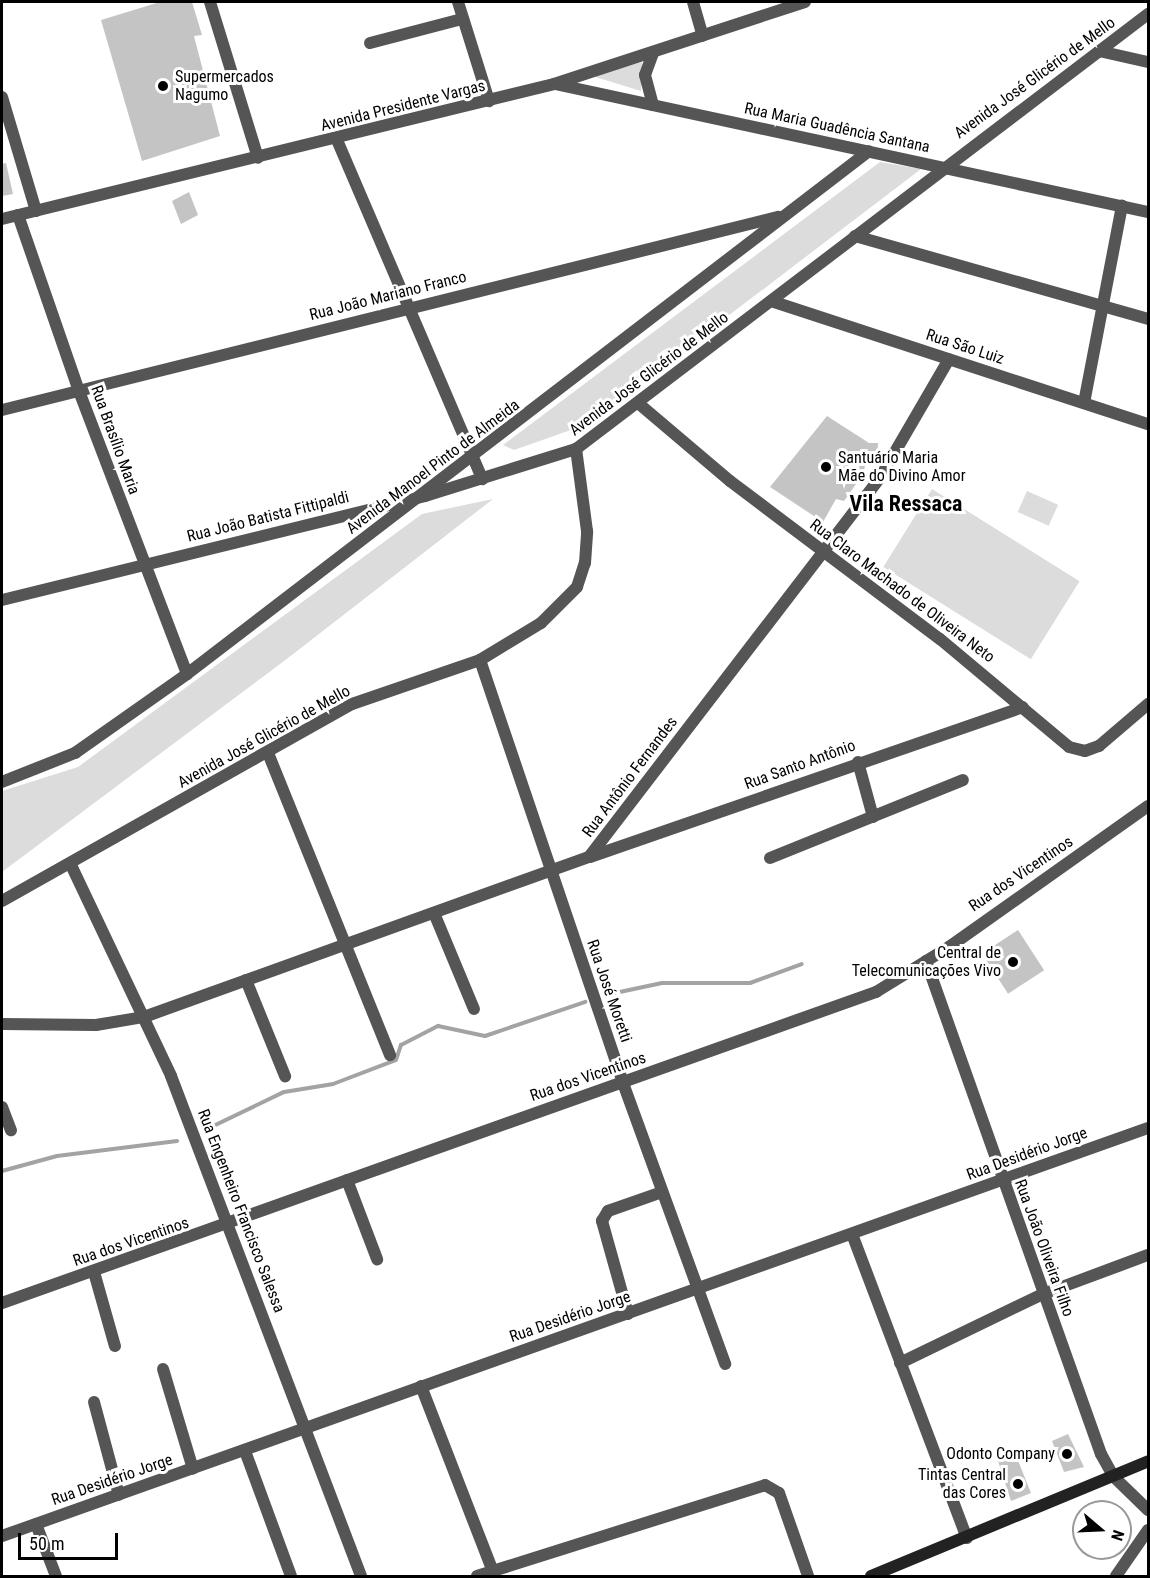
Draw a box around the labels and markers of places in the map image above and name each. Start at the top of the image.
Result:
place label: Supermercados Nagumo [175,67,274,105]
marker: Supermercados Nagumo [156,79,170,93]
place label: Santuário Maria Mãe do Divino Amor [838,448,966,486]
marker: Santuário Maria Mãe do Divino Amor [819,460,833,474]
place label: Central de Telecomunicações Vivo [852,943,1001,981]
marker: Central de Telecomunicações Vivo [1006,955,1020,969]
place label: Odonto Company [946,1444,1055,1464]
marker: Odonto Company [1060,1447,1074,1461]
place label: Tintas Central das Cores [918,1465,1006,1503]
marker: Tintas Central das Cores [1011,1477,1025,1491]

